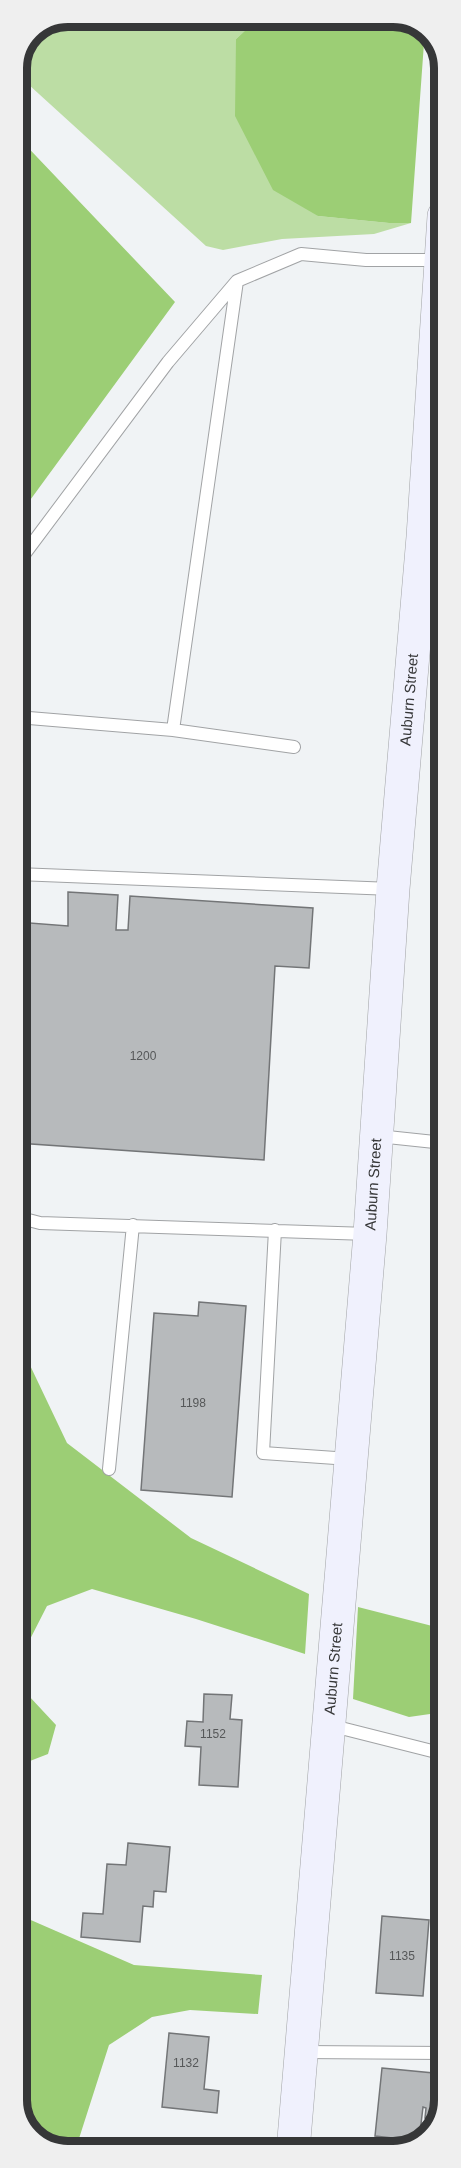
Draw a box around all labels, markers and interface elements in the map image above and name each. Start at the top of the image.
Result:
street label: Auburn Street [396,652,421,746]
house number: 1200 [130,1049,157,1063]
street label: Auburn Street [361,1137,384,1231]
house number: 1198 [180,1396,206,1410]
street label: Auburn Street [321,1621,345,1716]
house number: 1152 [200,1727,226,1741]
house number: 1135 [389,1949,415,1963]
house number: 1132 [173,2056,199,2070]

